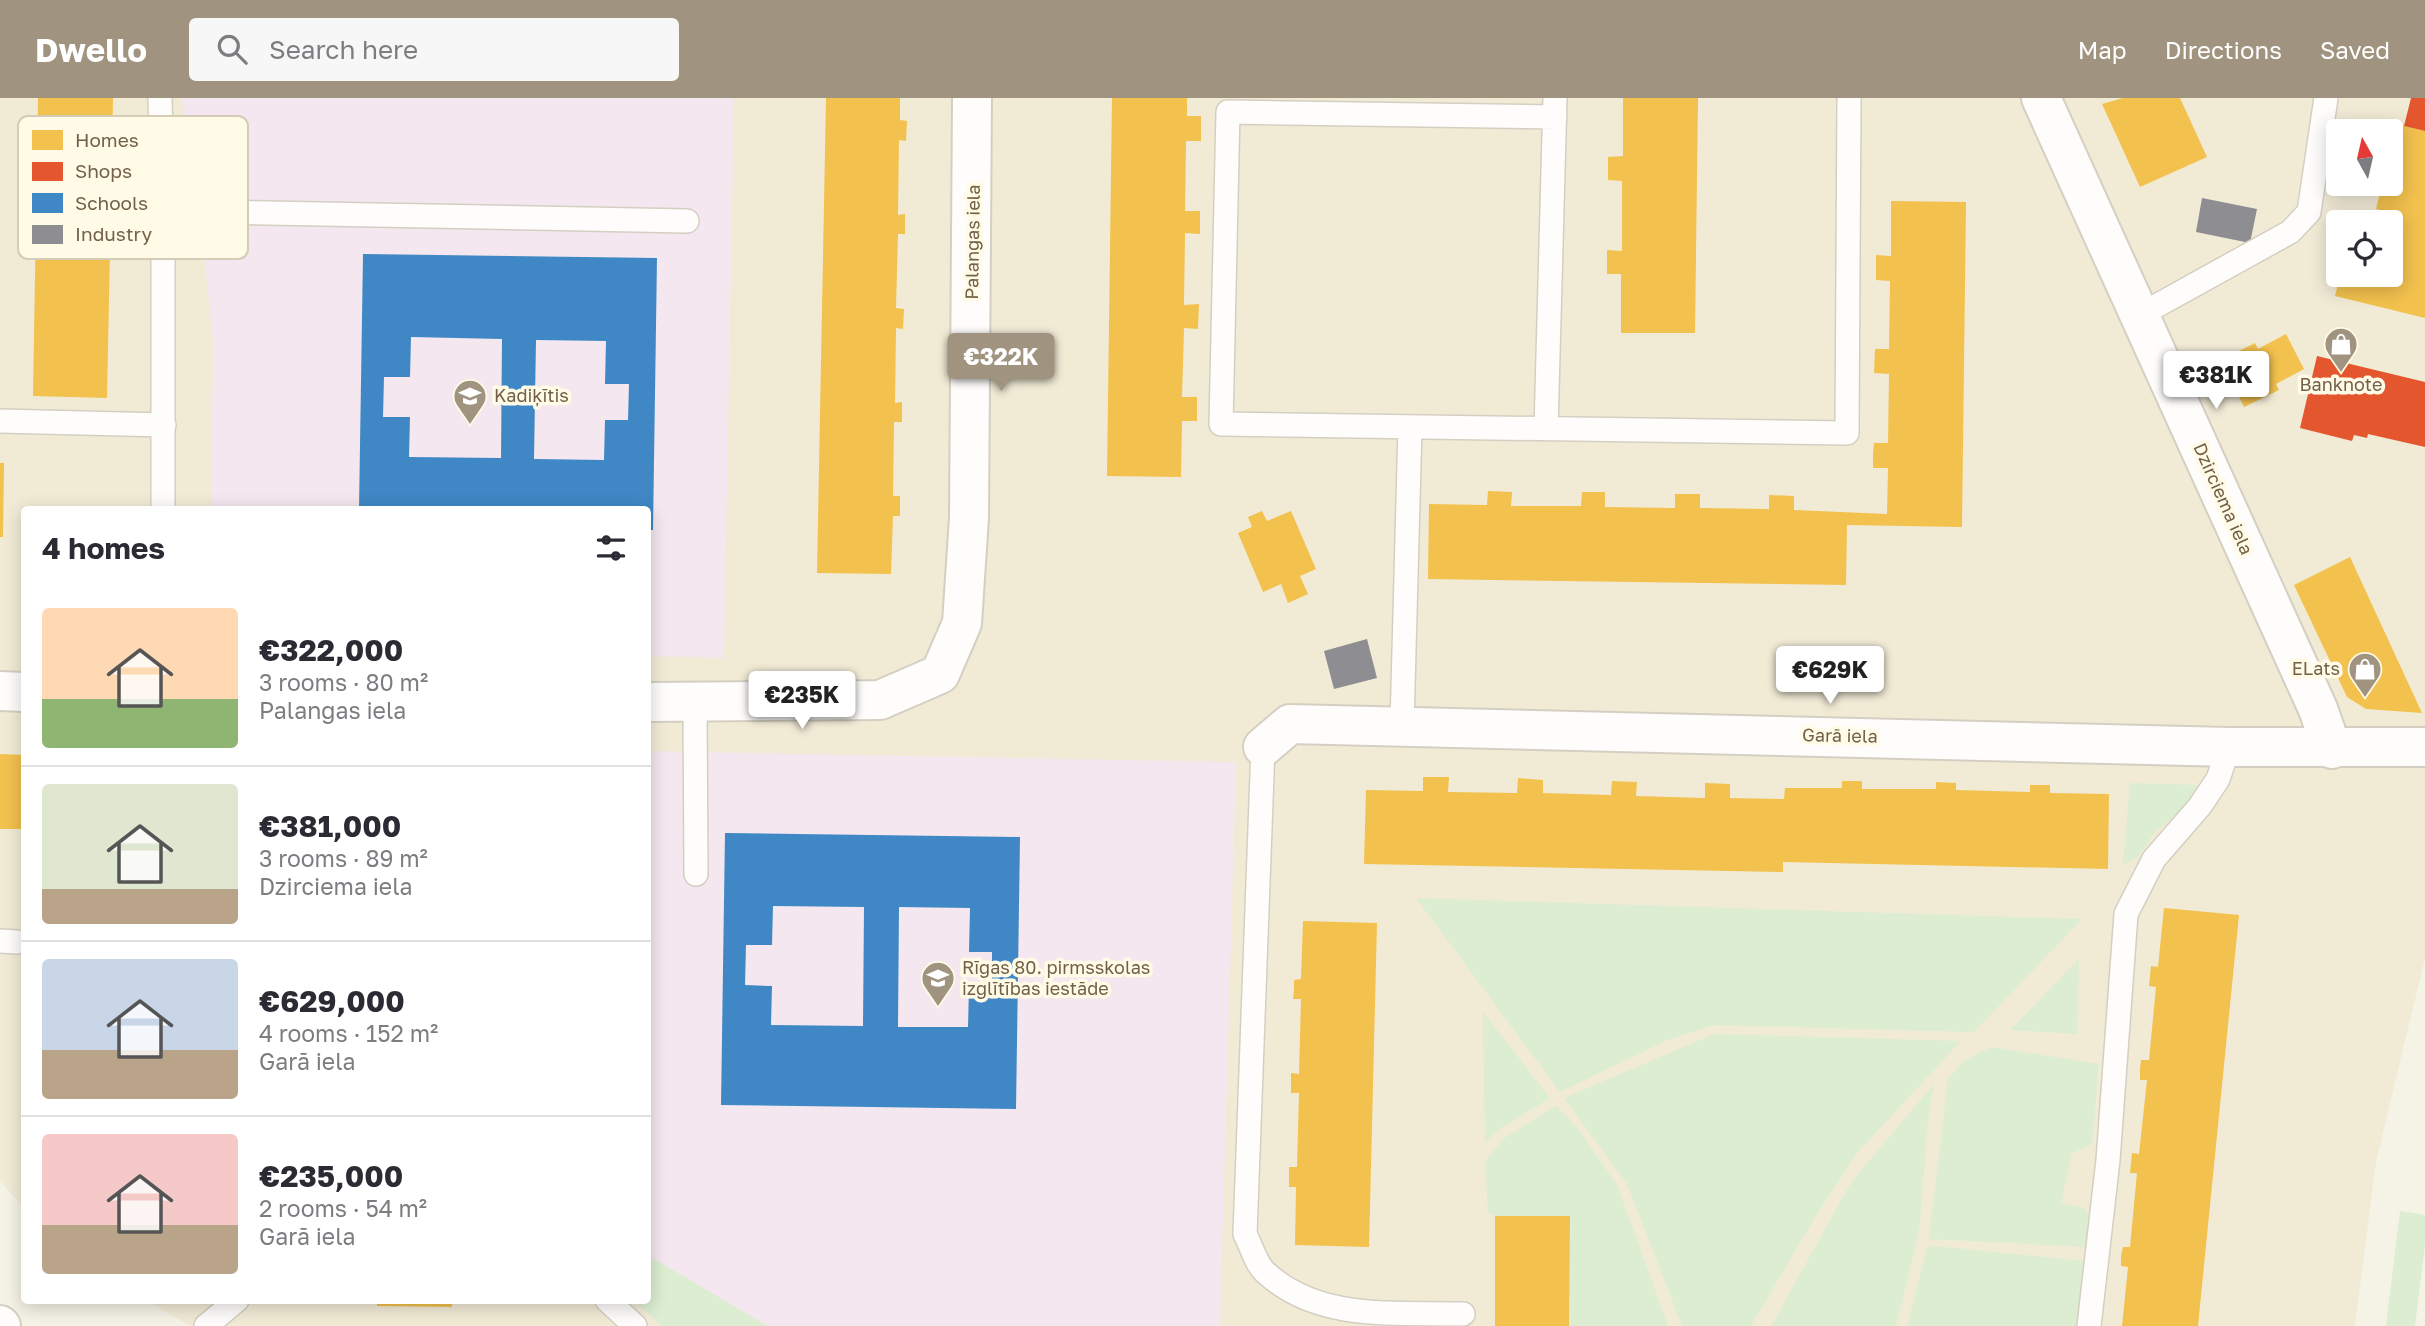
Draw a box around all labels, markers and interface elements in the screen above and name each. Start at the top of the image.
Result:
search box [189,18,679,81]
text: Dwello [35,30,147,69]
icon: search [213,30,251,68]
text: Search here [269,34,418,65]
text: Map [2078,35,2127,64]
text: Directions [2165,35,2282,64]
text: Saved [2320,35,2390,64]
legend [18,116,248,259]
north arrow [2326,119,2403,196]
map controls [2326,119,2403,287]
text: Homes [75,128,139,151]
text: Shops [75,159,132,182]
street label: Palangas iela [960,184,984,300]
text: Schools [75,191,148,214]
button: locate [2326,210,2403,287]
text: Industry [75,222,152,245]
shop icon: Banknote [2322,325,2360,374]
pin: €322K [952,334,1050,393]
text: €322K [964,342,1038,370]
pin: €381K [2167,352,2265,411]
text: €381K [2179,360,2253,388]
place label: Banknote [2300,373,2382,395]
school or university icon: Kadiķītis [451,377,489,426]
place label: Kadiķītis [494,384,569,407]
street label: Dzirciema iela [2189,439,2258,558]
icon: filters [592,529,630,567]
text: 4 homes [42,530,165,566]
text: €322,000 [259,632,403,668]
icon: home [98,636,182,720]
pin: €629K [1781,646,1879,706]
shop icon: ELats [2346,650,2384,699]
text: €629K [1792,655,1868,683]
place label: ELats [2292,657,2340,679]
text: 3 rooms · 80 m² [259,668,428,696]
pin: €235K [753,672,851,731]
text: €235K [765,680,839,708]
text: Palangas iela [259,696,406,724]
street label: Garā iela [1802,723,1878,747]
text: €381,000 [259,808,401,844]
icon: home [98,812,182,896]
text: 3 rooms · 89 m² [259,844,428,872]
text: Dzirciema iela [259,872,413,900]
place label: Rīgas 80. pirmsskolas izglītības iestāde [962,956,1150,999]
school or university icon: Rīgas 80. pirmsskolas izglītības iestāde [919,959,957,1008]
text: €629,000 [259,983,405,1019]
icon: home [98,987,182,1071]
text: 4 rooms · 152 m² [259,1019,438,1047]
text: Garā iela [259,1047,356,1075]
text: €235,000 [259,1158,403,1194]
icon: home [98,1162,182,1246]
text: 2 rooms · 54 m² [259,1194,427,1222]
text: Garā iela [259,1222,356,1250]

